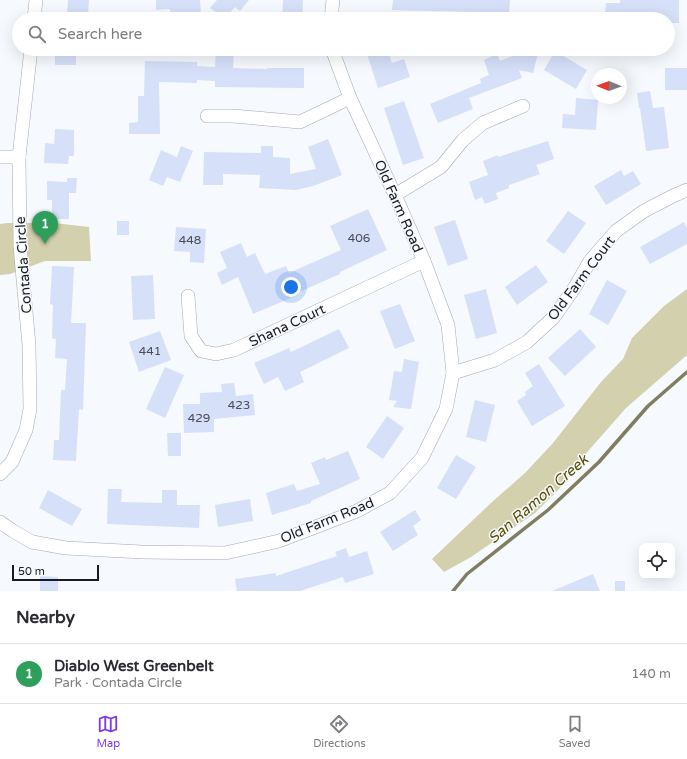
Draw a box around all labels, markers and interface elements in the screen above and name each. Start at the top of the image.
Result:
search box [12,12,675,56]
icon: search [26,23,48,45]
text: Search here [58,25,142,43]
north arrow [591,68,627,104]
street label: Old Farm Road [371,157,427,255]
pin: 1 [32,211,58,244]
street label: Contada Circle [12,216,35,314]
house number: 406 [348,231,370,245]
street label: Old Farm Court [544,232,619,324]
house number: 448 [179,233,201,247]
your location [281,277,301,297]
street label: Shana Court [246,300,329,351]
house number: 441 [139,344,161,358]
house number: 423 [228,398,250,412]
house number: 429 [188,411,210,425]
water label: San Ramon Creek [484,449,593,547]
street label: Old Farm Road [278,494,377,547]
map controls [639,543,675,579]
button: locate [639,543,675,579]
scale bar [12,563,99,582]
text: 50 m [18,565,45,578]
text: Nearby [16,607,75,628]
text: Diablo West Greenbelt [54,657,214,675]
text: 1 [25,666,33,682]
text: 140 m [631,666,671,682]
text: Park · Contada Circle [54,675,182,691]
tab: Map [96,713,120,750]
tab: Directions [313,713,366,750]
tab: Saved [559,713,591,750]

